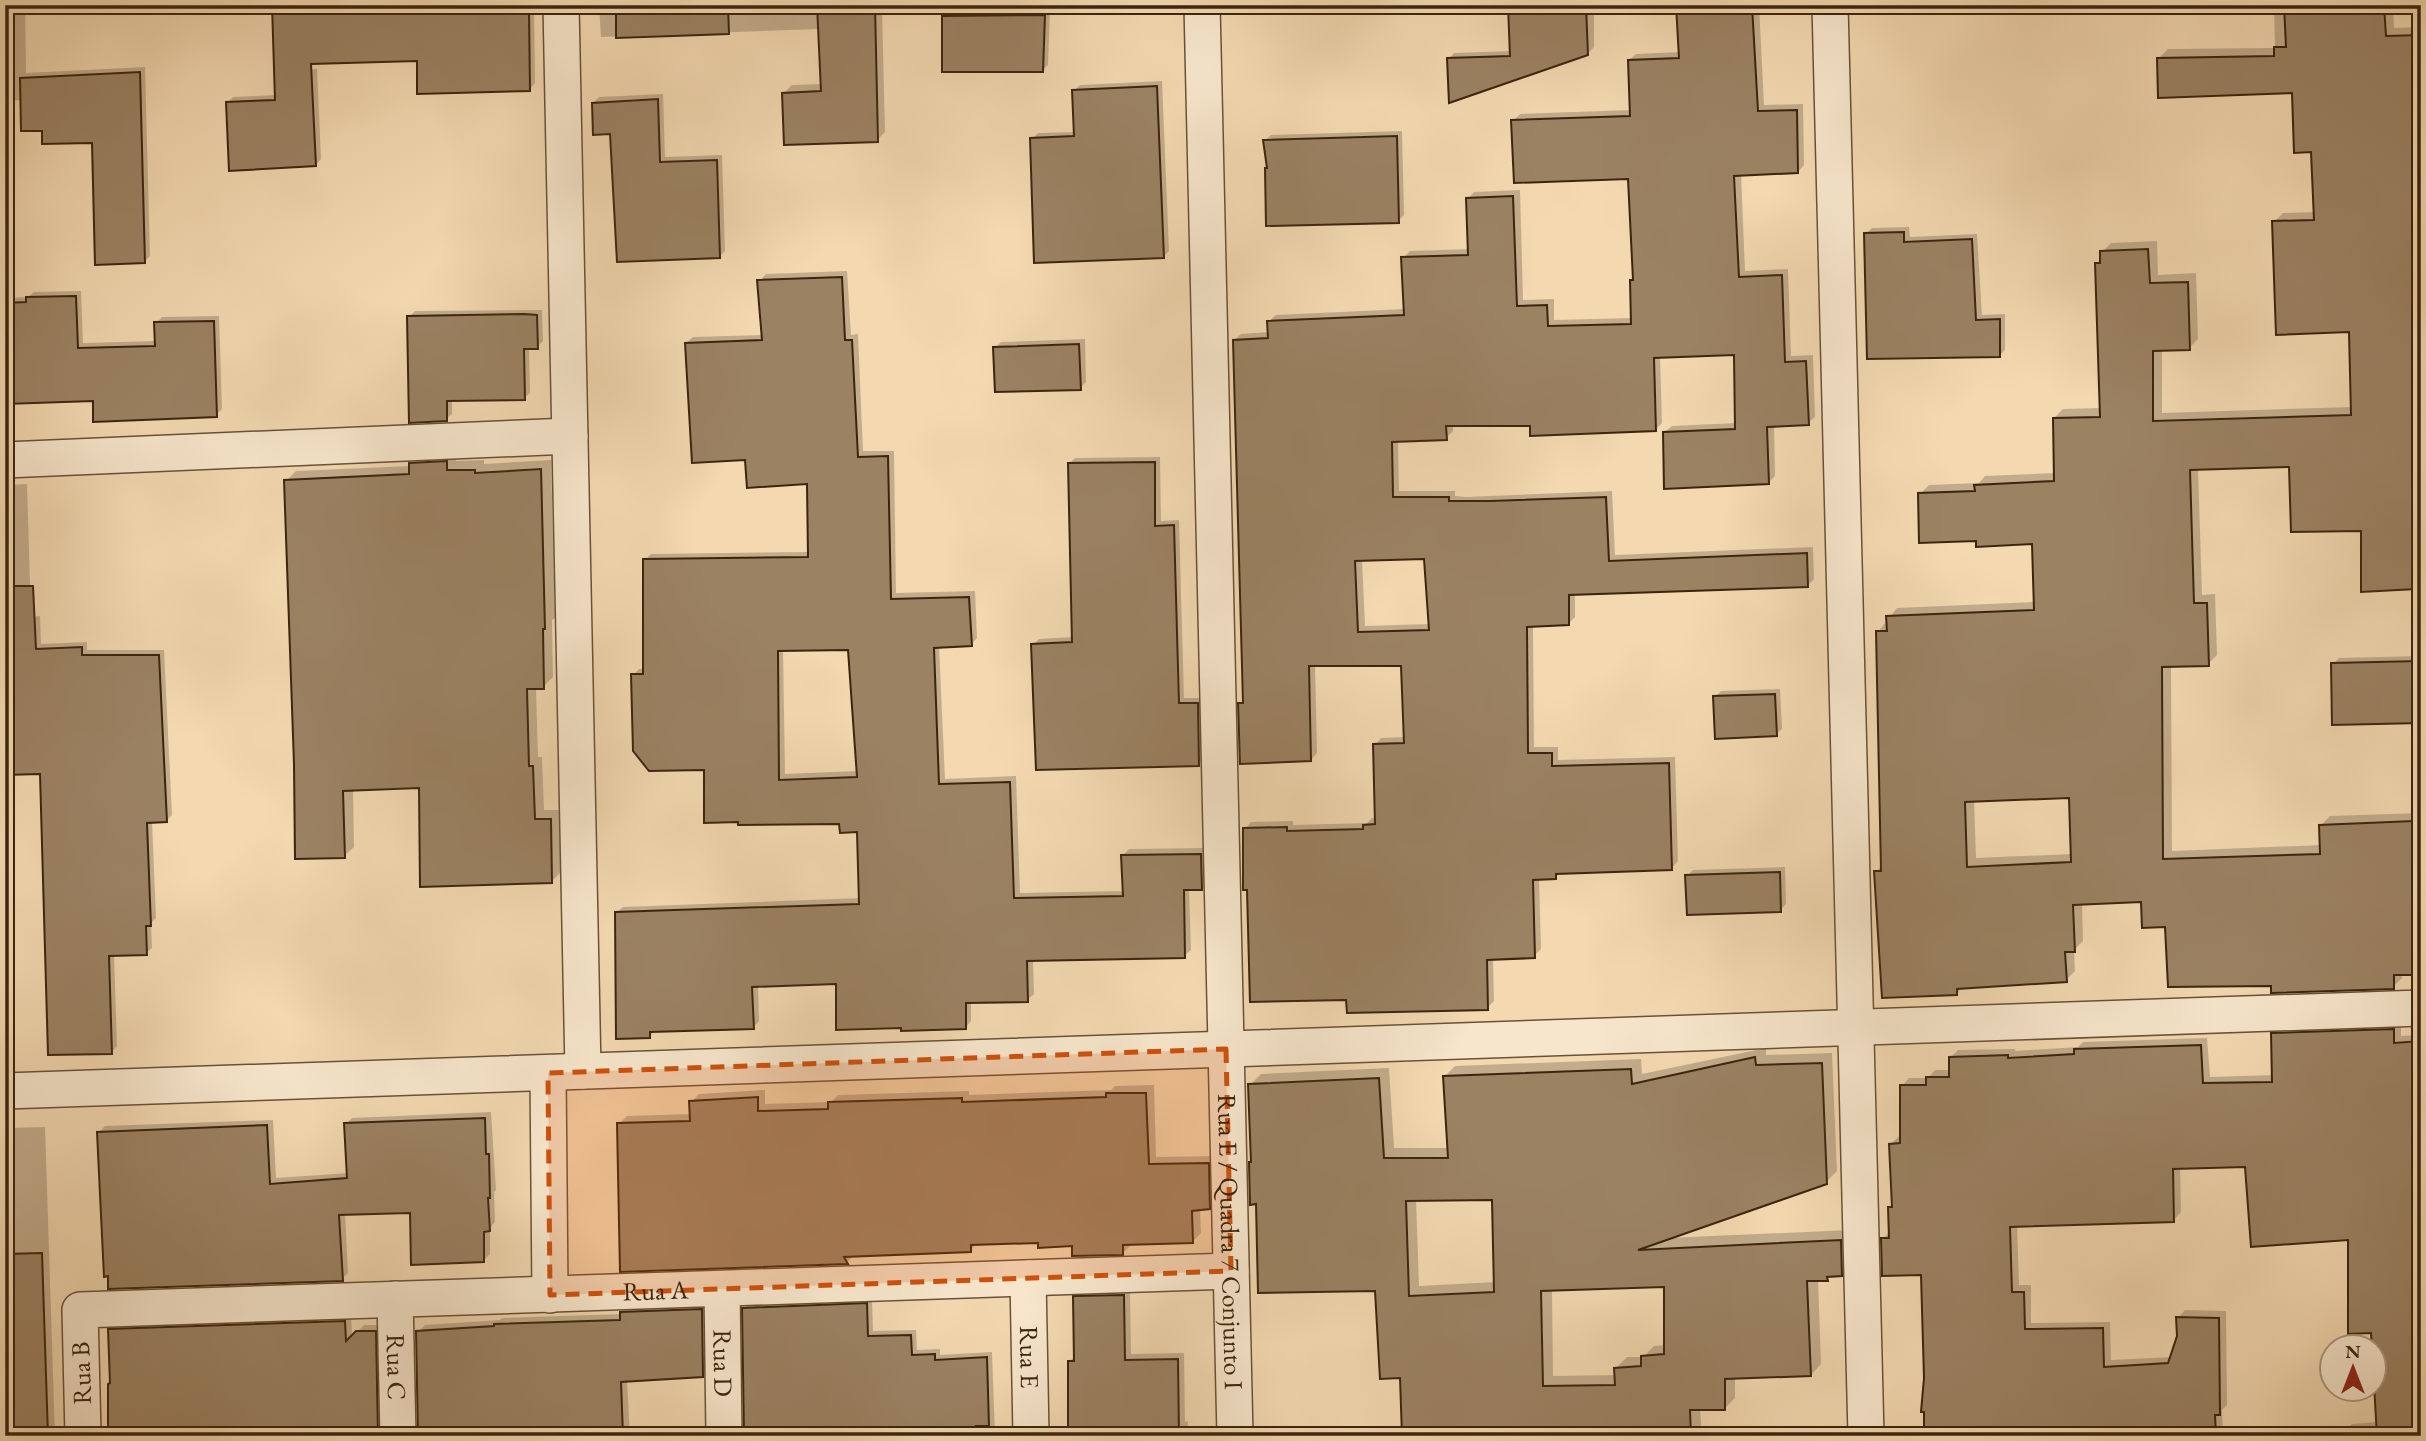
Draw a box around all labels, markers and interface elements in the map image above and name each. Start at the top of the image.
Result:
street label: Rua E / Quadra 7 Conjunto I [1210,1093,1251,1390]
street label: Rua A [622,1272,690,1309]
street label: Rua E [1012,1325,1047,1389]
street label: Rua D [706,1329,740,1397]
north arrow [2318,1332,2388,1402]
street label: Rua C [379,1333,414,1400]
text: N [2345,1339,2361,1364]
street label: Rua B [63,1341,99,1405]

